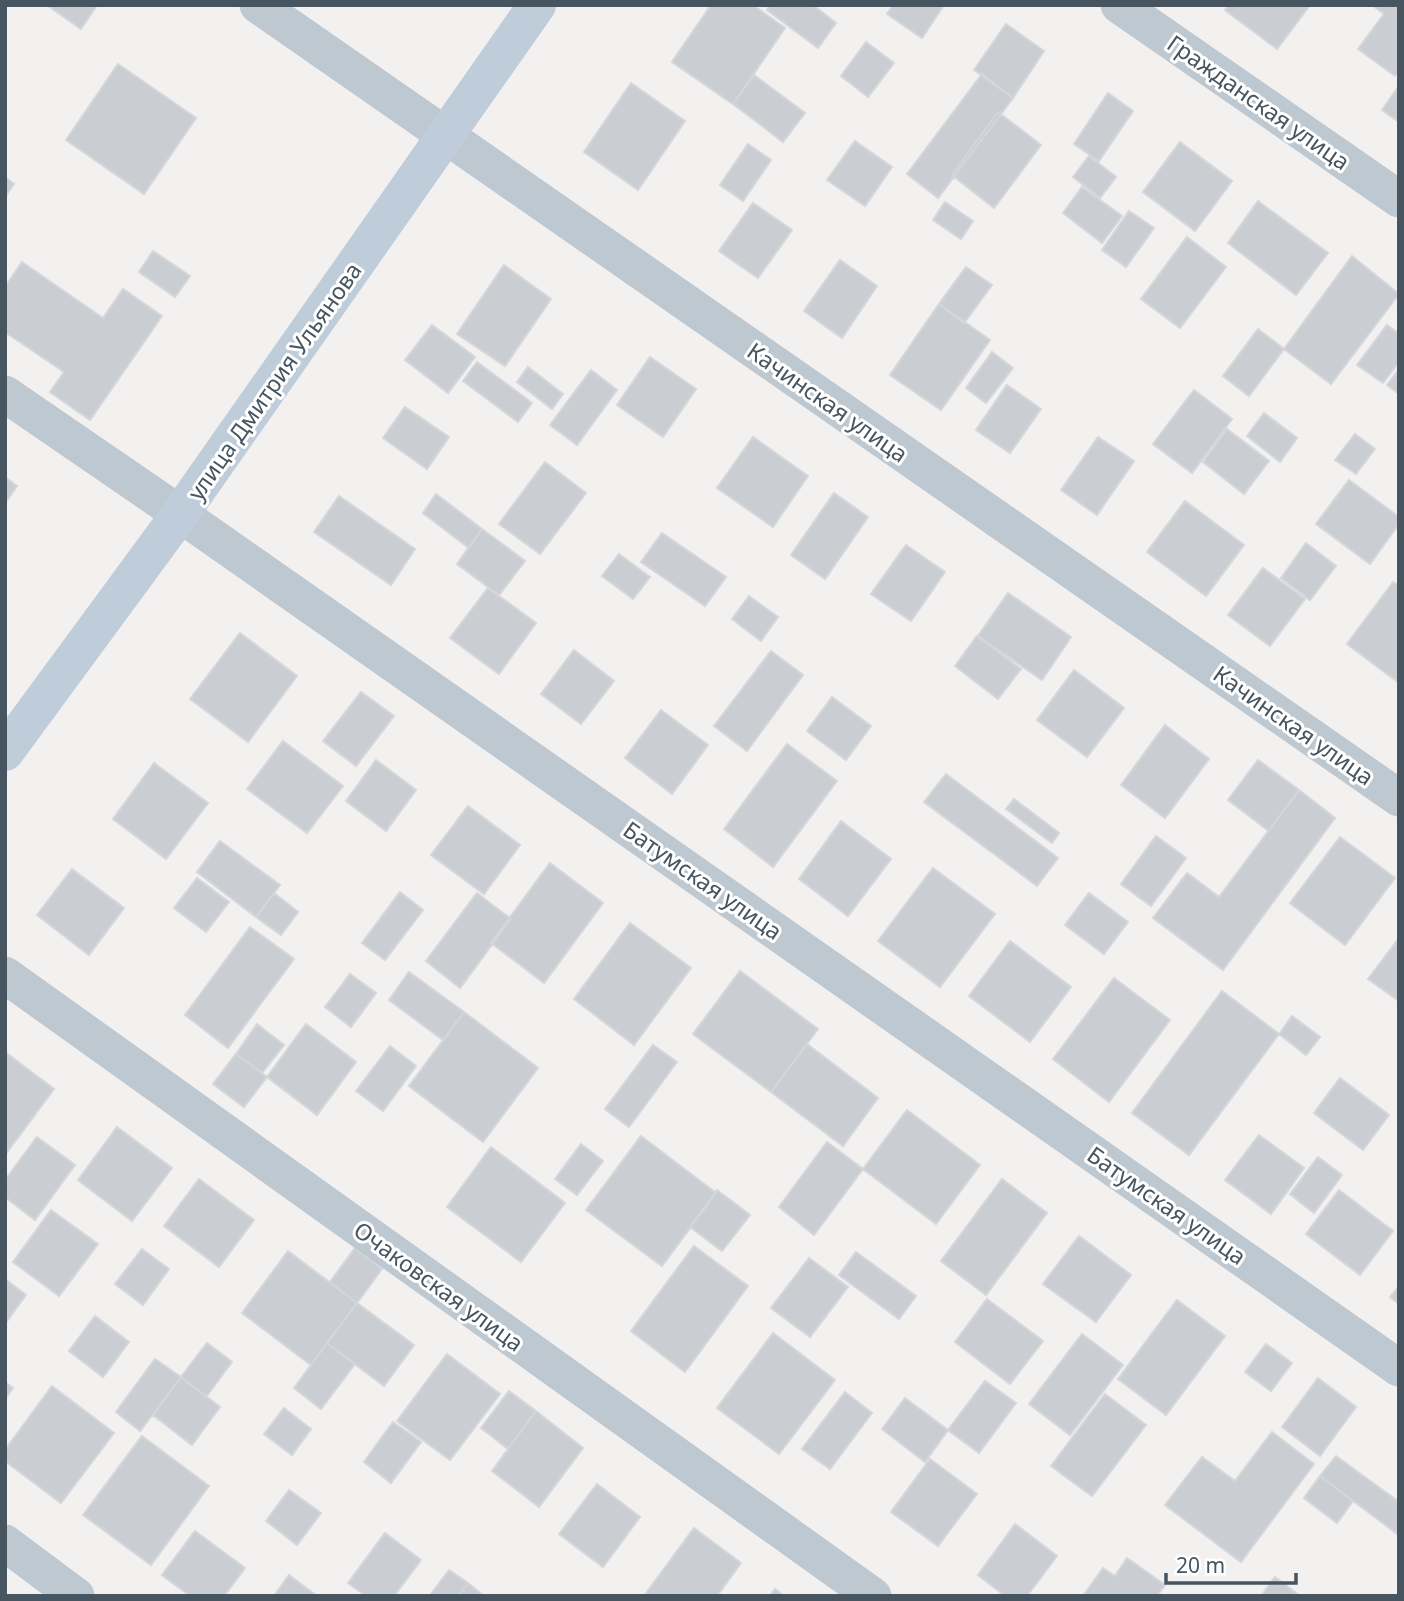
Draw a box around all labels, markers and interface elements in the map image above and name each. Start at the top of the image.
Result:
street label: Гражданская улица [1161,27,1357,177]
street label: улица Дмитрия Ульянова [180,256,368,506]
street label: Качинская улица [741,335,915,469]
street label: Качинская улица [1207,658,1381,792]
street label: Батумская улица [617,813,789,947]
street label: Батумская улица [1081,1138,1253,1272]
street label: Очаковская улица [348,1214,530,1358]
scale bar [1166,1542,1296,1586]
text: 20 m [1176,1551,1225,1579]

